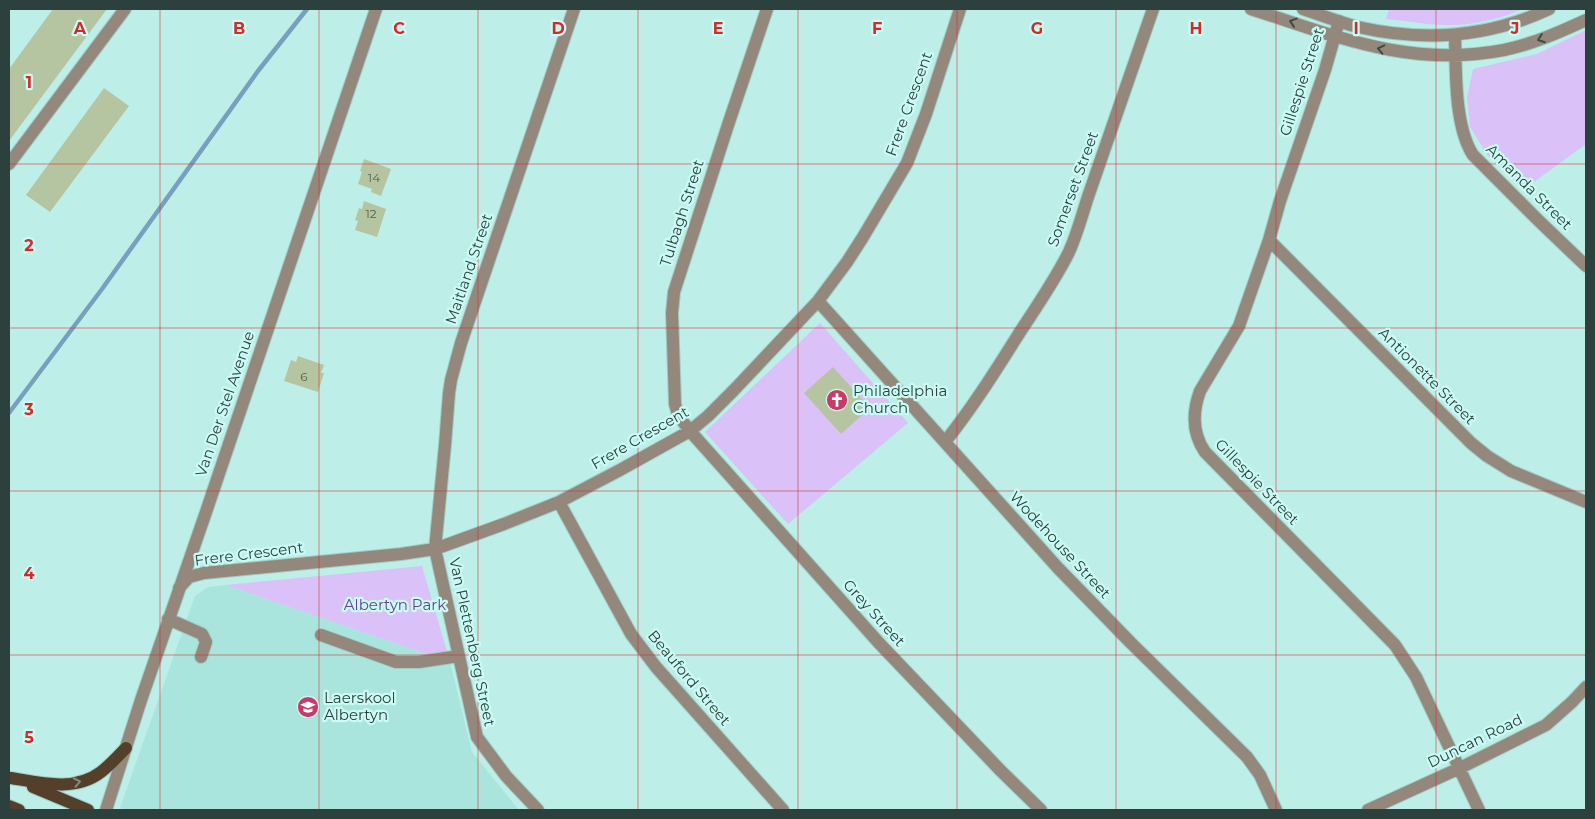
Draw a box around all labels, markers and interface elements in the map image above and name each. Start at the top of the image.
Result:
one-way arrow [1289,18,1298,28]
text: A [73,19,87,38]
text: B [233,19,245,38]
text: C [393,19,405,38]
text: D [551,19,565,38]
text: E [713,19,723,38]
text: F [872,19,882,38]
text: G [1031,19,1043,38]
text: H [1190,19,1202,38]
text: I [1353,19,1359,38]
text: J [1510,19,1519,38]
street label: Gillespie Street [1275,25,1328,138]
one-way arrow [1538,33,1546,43]
one-way arrow [1377,44,1386,55]
street label: Frere Crescent [881,49,936,159]
text: 1 [26,73,32,92]
street label: Somerset Street [1043,129,1102,249]
street label: Amanda Street [1482,140,1576,234]
street label: Tulbagh Street [655,157,708,269]
house number: 14 [368,170,380,185]
house number: 12 [365,206,377,221]
street label: Maitland Street [441,211,496,327]
text: 2 [24,236,34,255]
street label: Antionette Street [1375,323,1480,428]
street label: Van Der Stel Avenue [191,329,258,479]
house number: 6 [300,369,308,384]
place label: Philadelphia Church [853,381,947,417]
church icon: Philadelphia Church [825,388,849,412]
text: 3 [23,400,34,419]
street label: Frere Crescent [588,402,692,473]
street label: Gillespie Street [1211,435,1303,529]
street label: Wodehouse Street [1006,487,1115,602]
street label: Frere Crescent [193,537,304,570]
street label: Van Plettenberg Street [445,556,500,728]
text: 4 [23,564,35,583]
street label: Grey Street [839,575,909,650]
park label: Albertyn Park [344,595,446,614]
street label: Beauford Street [644,626,735,729]
place label: Laerskool Albertyn [324,688,396,724]
school or university icon: Laerskool Albertyn [296,695,320,719]
street label: Duncan Road [1424,709,1525,772]
text: 5 [24,728,34,747]
one-way arrow [72,778,81,788]

